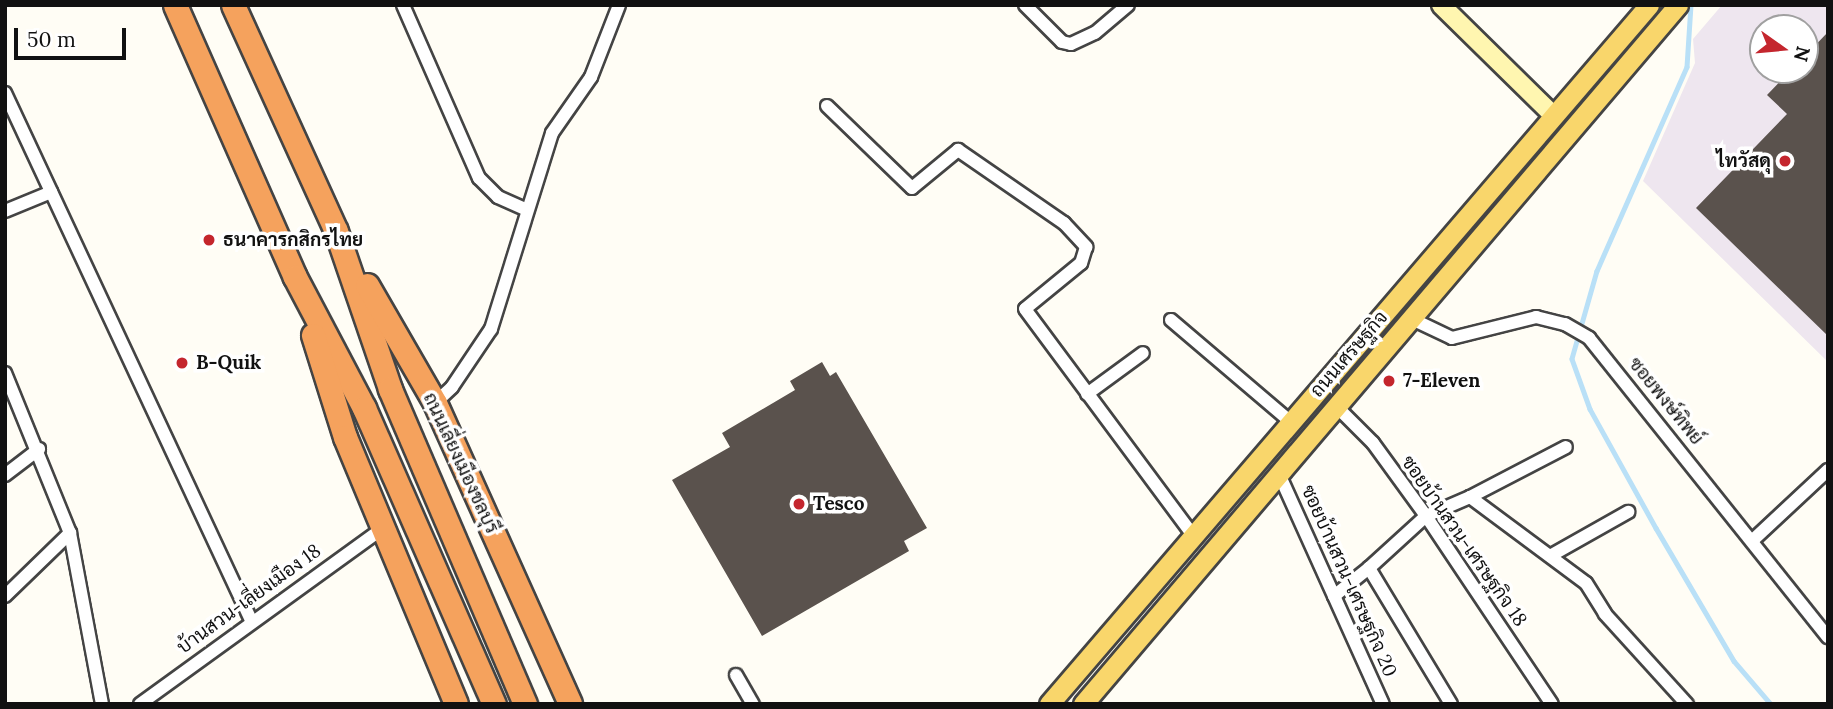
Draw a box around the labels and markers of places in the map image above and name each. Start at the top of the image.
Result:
place label: ไทวัสดุ [1716,150,1771,172]
marker: ไทวัสดุ [1777,153,1793,169]
place label: ธนาคารกสิกรไทย [223,229,363,251]
marker: ธนาคารกสิกรไทย [201,232,217,248]
place label: B-Quik [196,352,261,374]
marker: B-Quik [174,355,190,371]
place label: 7-Eleven [1403,370,1480,392]
marker: 7-Eleven [1381,373,1397,389]
place label: Tesco [813,493,864,515]
marker: Tesco [791,496,807,512]

